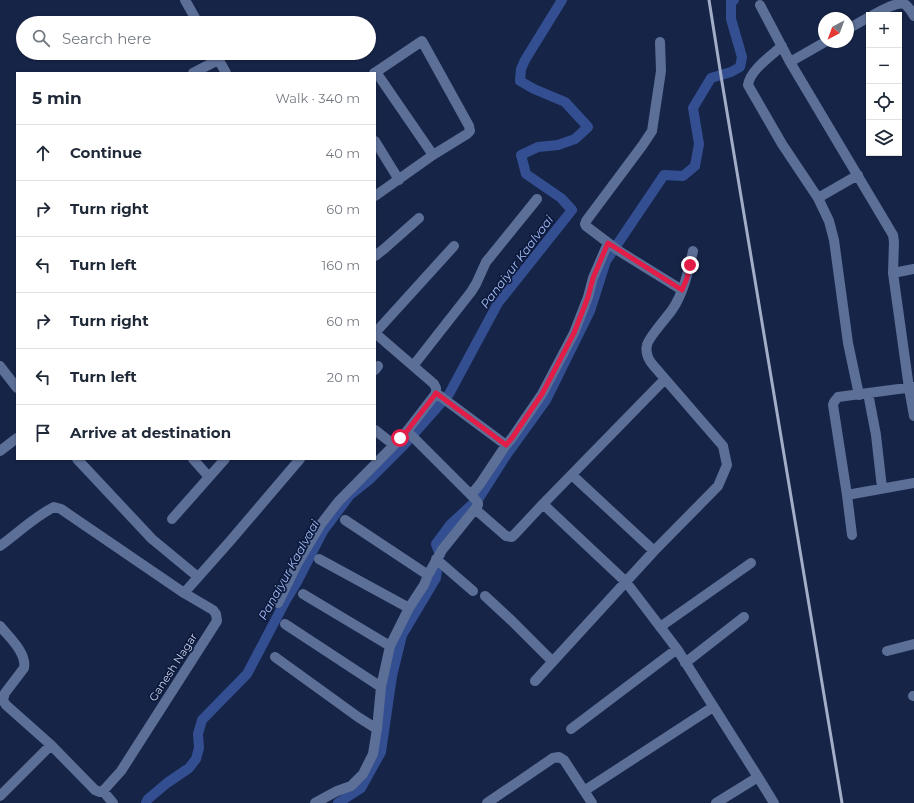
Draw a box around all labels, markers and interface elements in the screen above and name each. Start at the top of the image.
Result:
north arrow [818,12,854,48]
map controls [866,12,902,156]
button: + [866,12,902,48]
search box [16,16,376,60]
icon: search [30,27,52,49]
text: Search here [62,29,151,48]
button: − [866,48,902,84]
button: locate [866,84,902,120]
text: 5 min [32,88,82,108]
text: Walk · 340 m [276,90,360,106]
button: layers [866,120,902,156]
icon: ahead [32,142,54,164]
text: Continue [70,143,142,162]
text: 40 m [326,145,360,161]
icon: right [32,198,54,220]
text: Turn right [70,199,149,218]
text: 60 m [326,201,360,217]
water label: Panaiyur Kaalvaai [477,212,557,311]
icon: left [32,254,54,276]
text: Turn left [70,255,137,274]
route end [681,256,699,274]
text: 160 m [322,257,360,273]
icon: right [32,310,54,332]
text: Turn right [70,311,149,330]
text: 60 m [326,313,360,329]
icon: left [32,366,54,388]
text: Turn left [70,367,137,386]
text: 20 m [327,369,360,385]
icon: arrive [32,422,54,444]
text: Arrive at destination [70,423,231,442]
route start [391,429,409,447]
water label: Panaiyur Kaalvaai [255,516,323,622]
street label: Ganesh Nagar [146,630,200,704]

